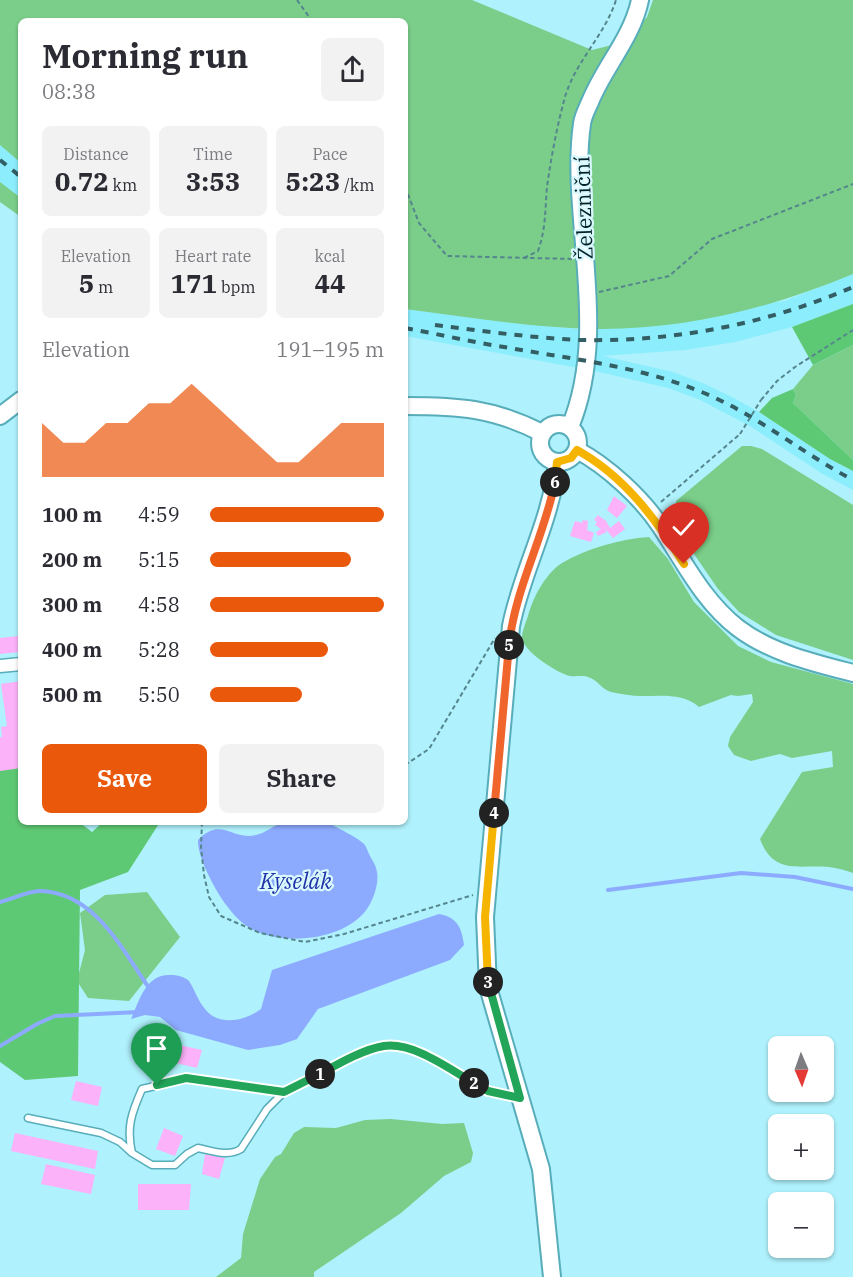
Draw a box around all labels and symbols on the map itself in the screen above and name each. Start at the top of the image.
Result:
street label: Železniční [567,156,599,260]
pin: 6 [540,467,570,497]
pin [658,502,709,564]
pin: 5 [494,630,524,660]
pin: 4 [479,798,509,828]
water label: Kyselák [259,866,332,895]
pin: 3 [473,967,503,997]
pin [131,1023,182,1085]
north arrow [768,1036,834,1102]
pin: 1 [305,1059,335,1089]
pin: 2 [459,1068,489,1098]

